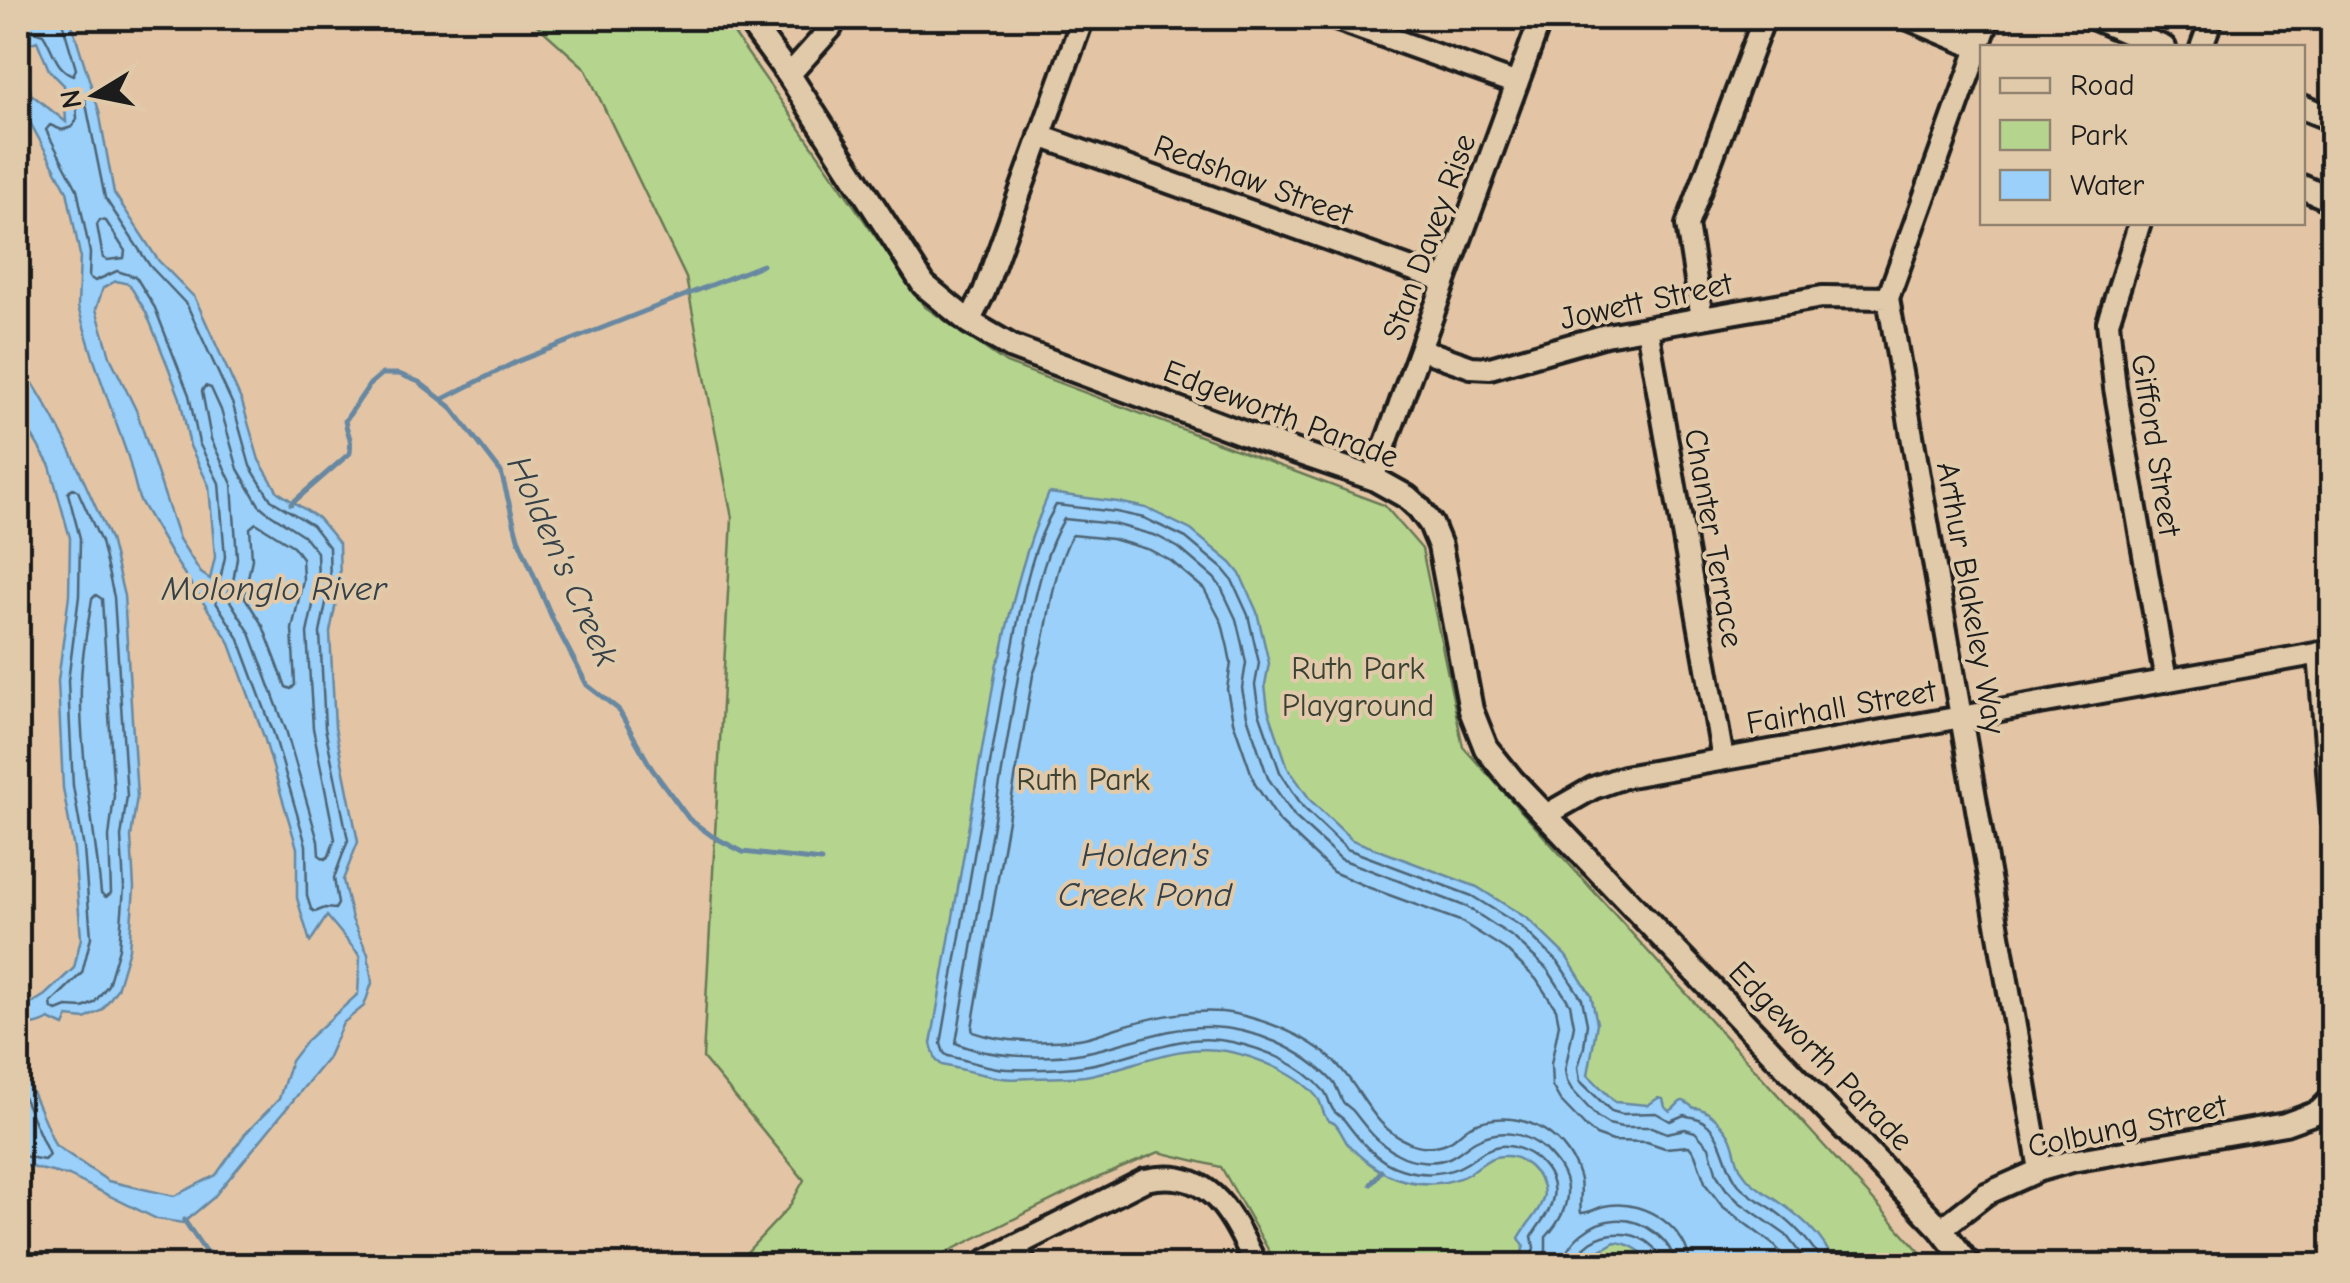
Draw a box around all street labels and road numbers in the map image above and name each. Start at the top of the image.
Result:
street label: Redshaw Street [1149,127,1358,233]
street label: Stan Davey Rise [1375,129,1483,345]
street label: Jowett Street [1557,265,1736,337]
street label: Gifford Street [2123,351,2189,540]
street label: Edgeworth Parade [1158,352,1404,476]
street label: Chanter Terrace [1677,426,1751,650]
street label: Arthur Blakeley Way [1929,459,2013,738]
street label: Fairhall Street [1743,672,1939,742]
street label: Edgeworth Parade [1721,954,1921,1158]
street label: Colbung Street [2024,1087,2231,1165]

